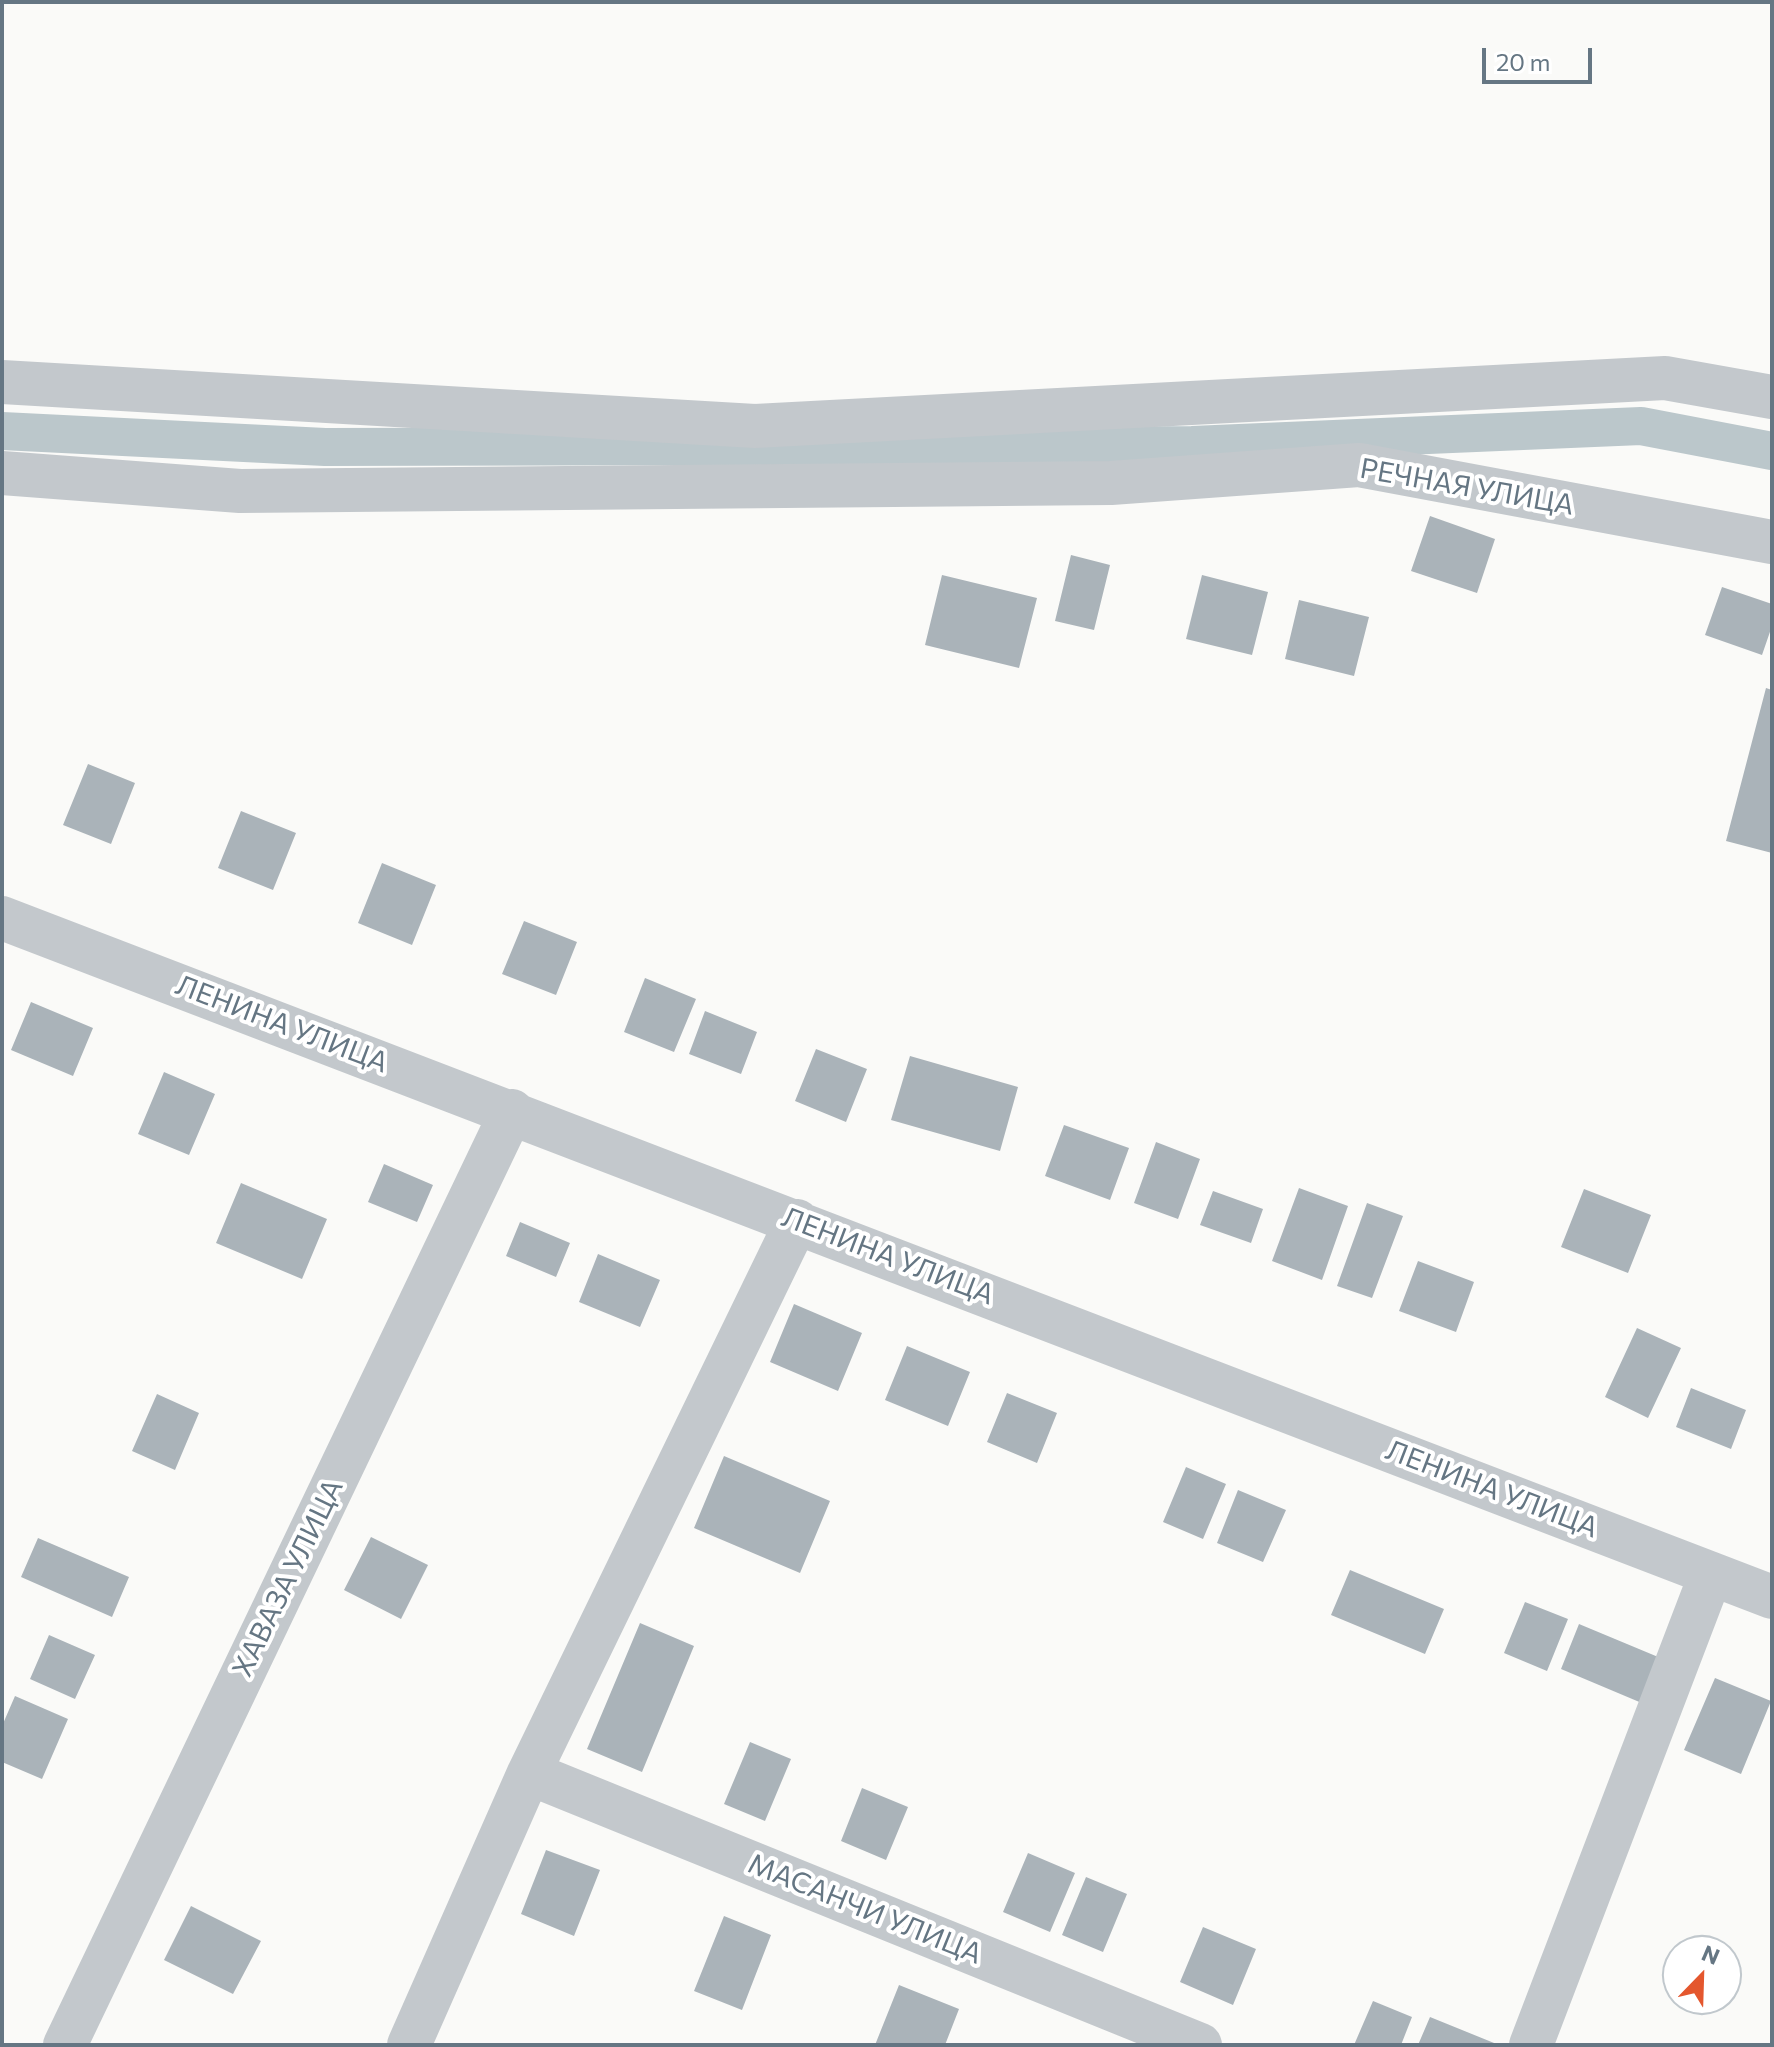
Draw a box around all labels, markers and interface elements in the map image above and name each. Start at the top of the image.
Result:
scale bar [1486,32,1596,82]
text: 20 m [1496,47,1550,76]
street label: РЕЧНАЯ УЛИЦА [1357,452,1577,522]
street label: ЛЕНИНА УЛИЦА [171,968,393,1080]
street label: ЛЕНИНА УЛИЦА [777,1200,999,1312]
street label: ЛЕНИНА УЛИЦА [1381,1433,1603,1545]
street label: ХАВАЗА УЛИЦА [226,1474,350,1682]
street label: МАСАНЧИ УЛИЦА [743,1847,987,1971]
north arrow [1662,1935,1742,2015]
text: N [1698,1939,1724,1970]

